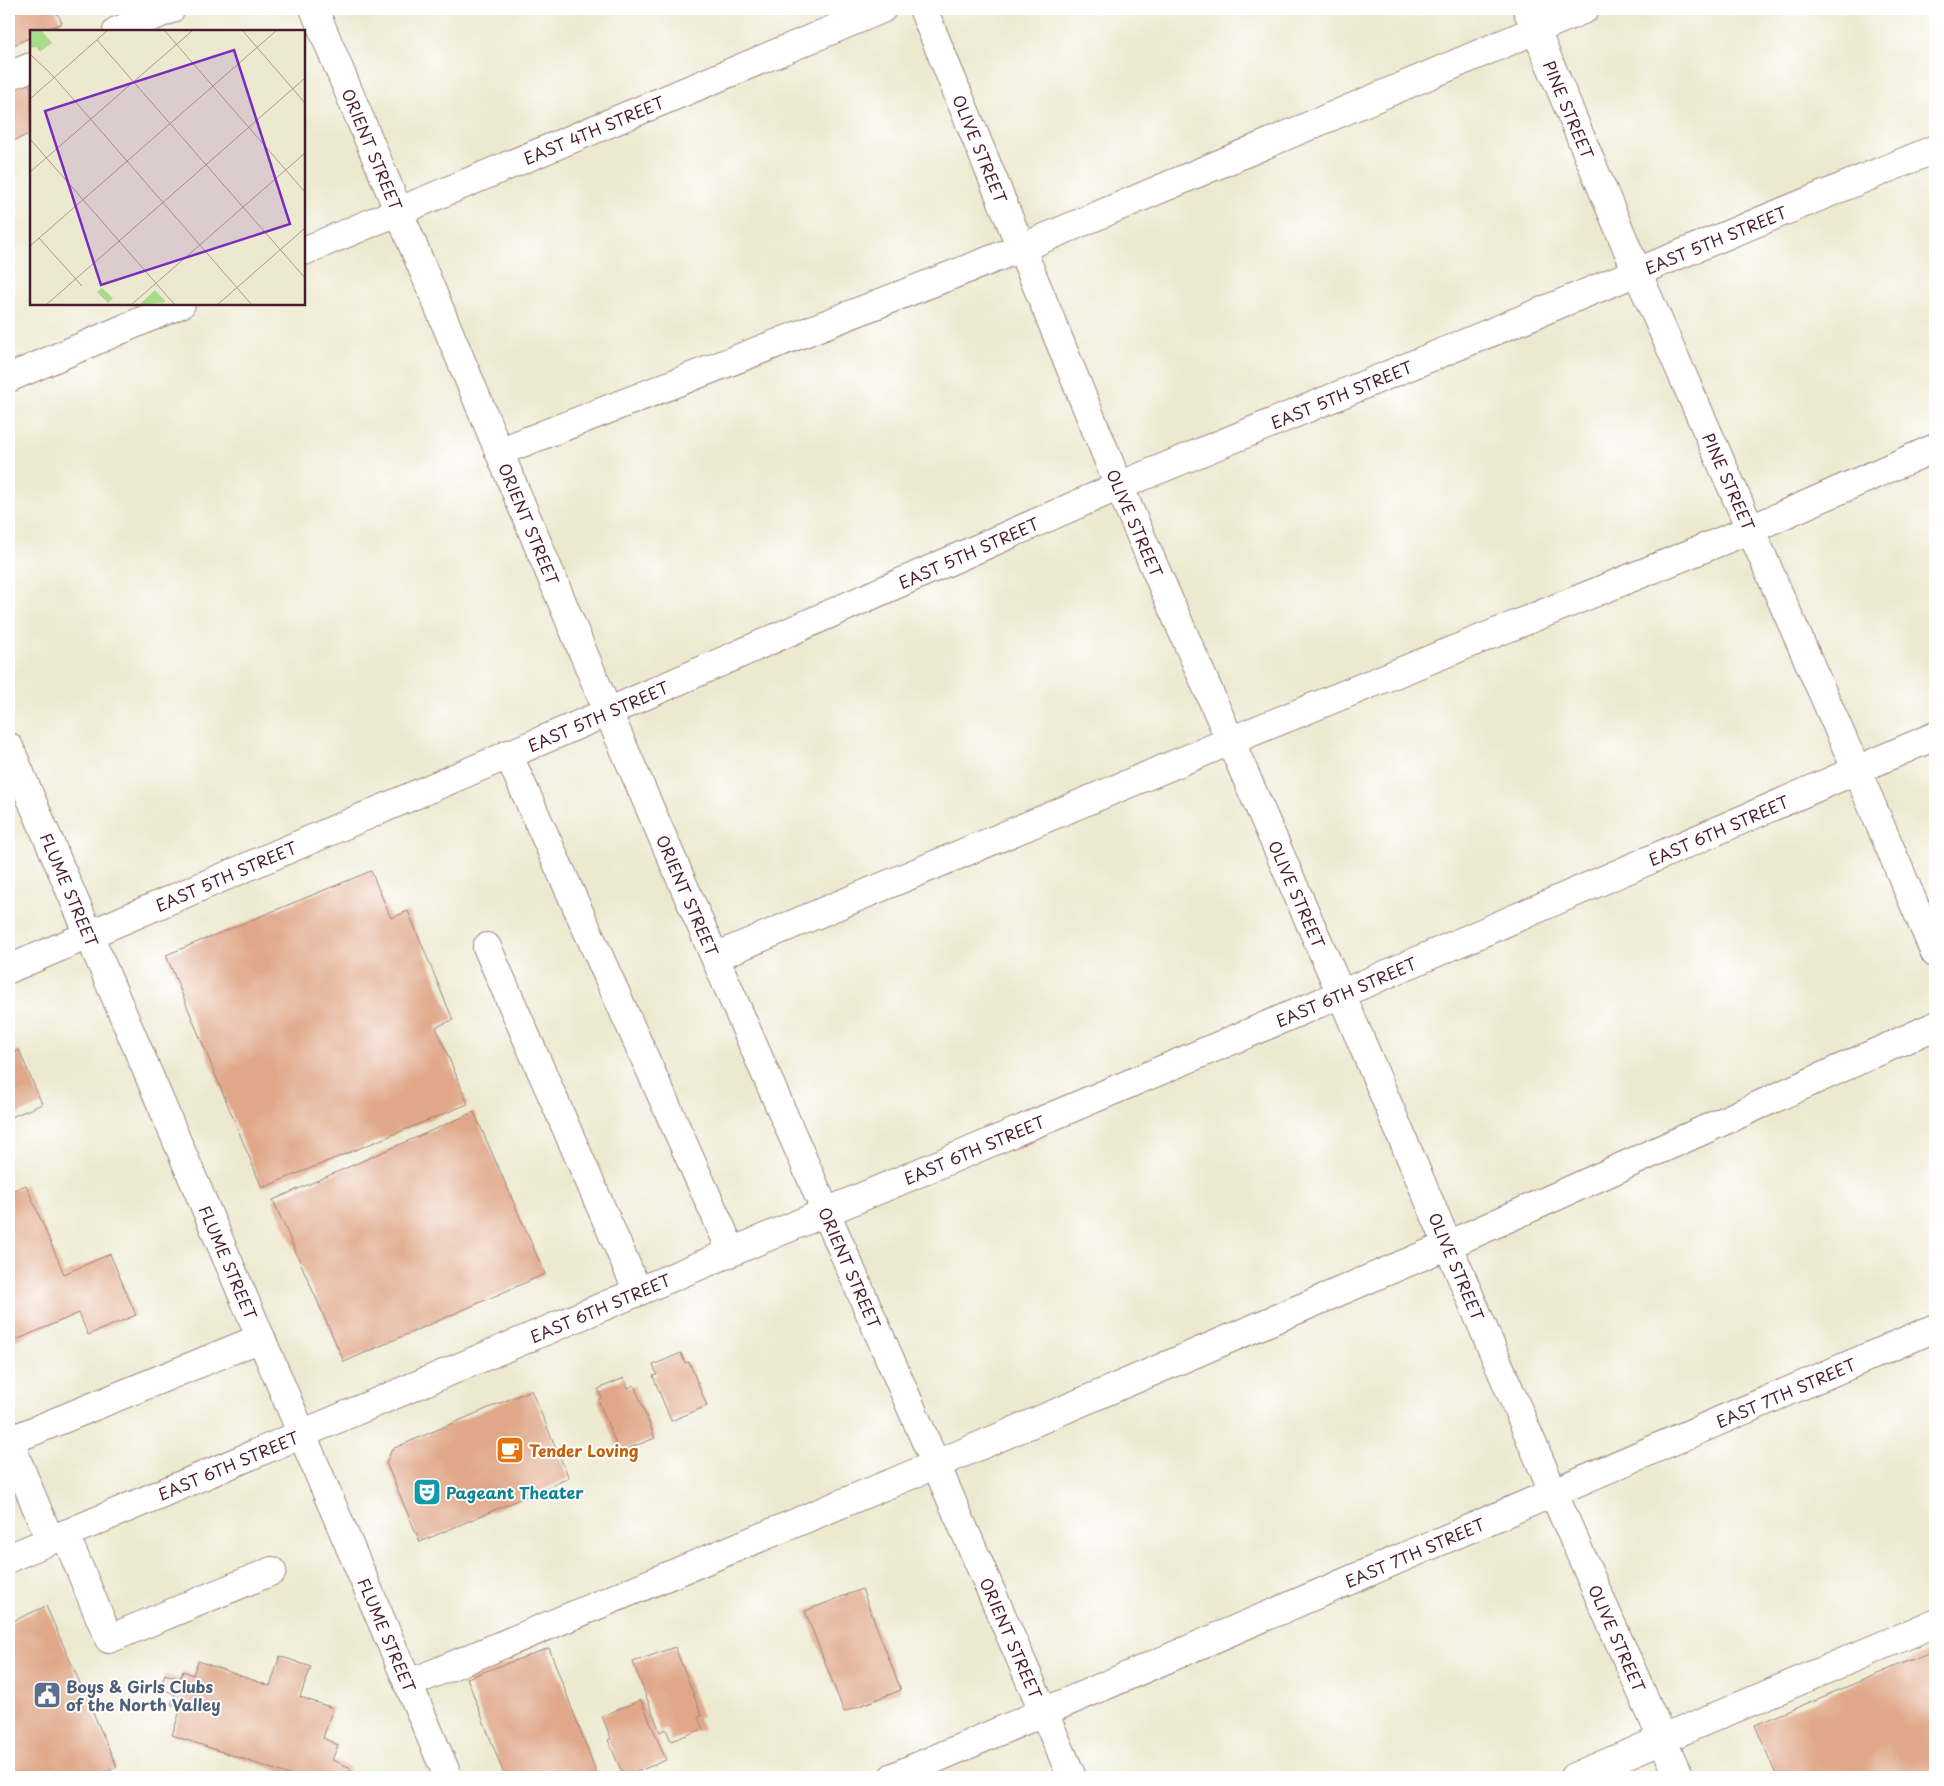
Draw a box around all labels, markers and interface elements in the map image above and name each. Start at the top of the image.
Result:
inset map [30,30,305,305]
street label: PINE STREET [1538,57,1600,162]
street label: ORIENT STREET [337,85,409,214]
street label: EAST 4TH STREET [520,90,668,170]
street label: OLIVE STREET [947,91,1013,207]
street label: EAST 5TH STREET [1641,200,1790,280]
street label: EAST 5TH STREET [1267,354,1416,434]
street label: PINE STREET [1697,429,1761,534]
street label: ORIENT STREET [493,459,565,588]
street label: OLIVE STREET [1101,465,1169,581]
street label: EAST 5TH STREET [894,511,1043,594]
street label: EAST 5TH STREET [524,675,672,757]
street label: EAST 6TH STREET [1644,789,1792,871]
street label: FLUME STREET [35,829,105,950]
street label: ORIENT STREET [651,831,725,960]
street label: EAST 5TH STREET [152,835,300,917]
street label: OLIVE STREET [1263,836,1331,952]
street label: EAST 6TH STREET [1272,951,1420,1032]
street label: EAST 6TH STREET [900,1109,1048,1190]
street label: FLUME STREET [194,1201,264,1323]
street label: ORIENT STREET [813,1203,887,1332]
street label: OLIVE STREET [1423,1209,1491,1324]
street label: EAST 6TH STREET [526,1267,674,1348]
street label: EAST 7TH STREET [1712,1352,1859,1433]
street label: EAST 6TH STREET [154,1425,302,1506]
cafe icon: Tender Loving [495,1435,525,1465]
place label: Tender Loving [529,1438,639,1462]
theatre icon: Pageant Theater [412,1477,442,1507]
place label: Pageant Theater [446,1480,584,1504]
street label: EAST 7TH STREET [1341,1512,1488,1593]
street label: FLUME STREET [352,1574,422,1696]
street label: ORIENT STREET [974,1574,1048,1702]
street label: OLIVE STREET [1583,1580,1652,1696]
place label: Boys & Girls Clubs of the North Valley [66,1674,221,1716]
public building icon: Boys & Girls Clubs of the North Valley [32,1680,62,1710]

